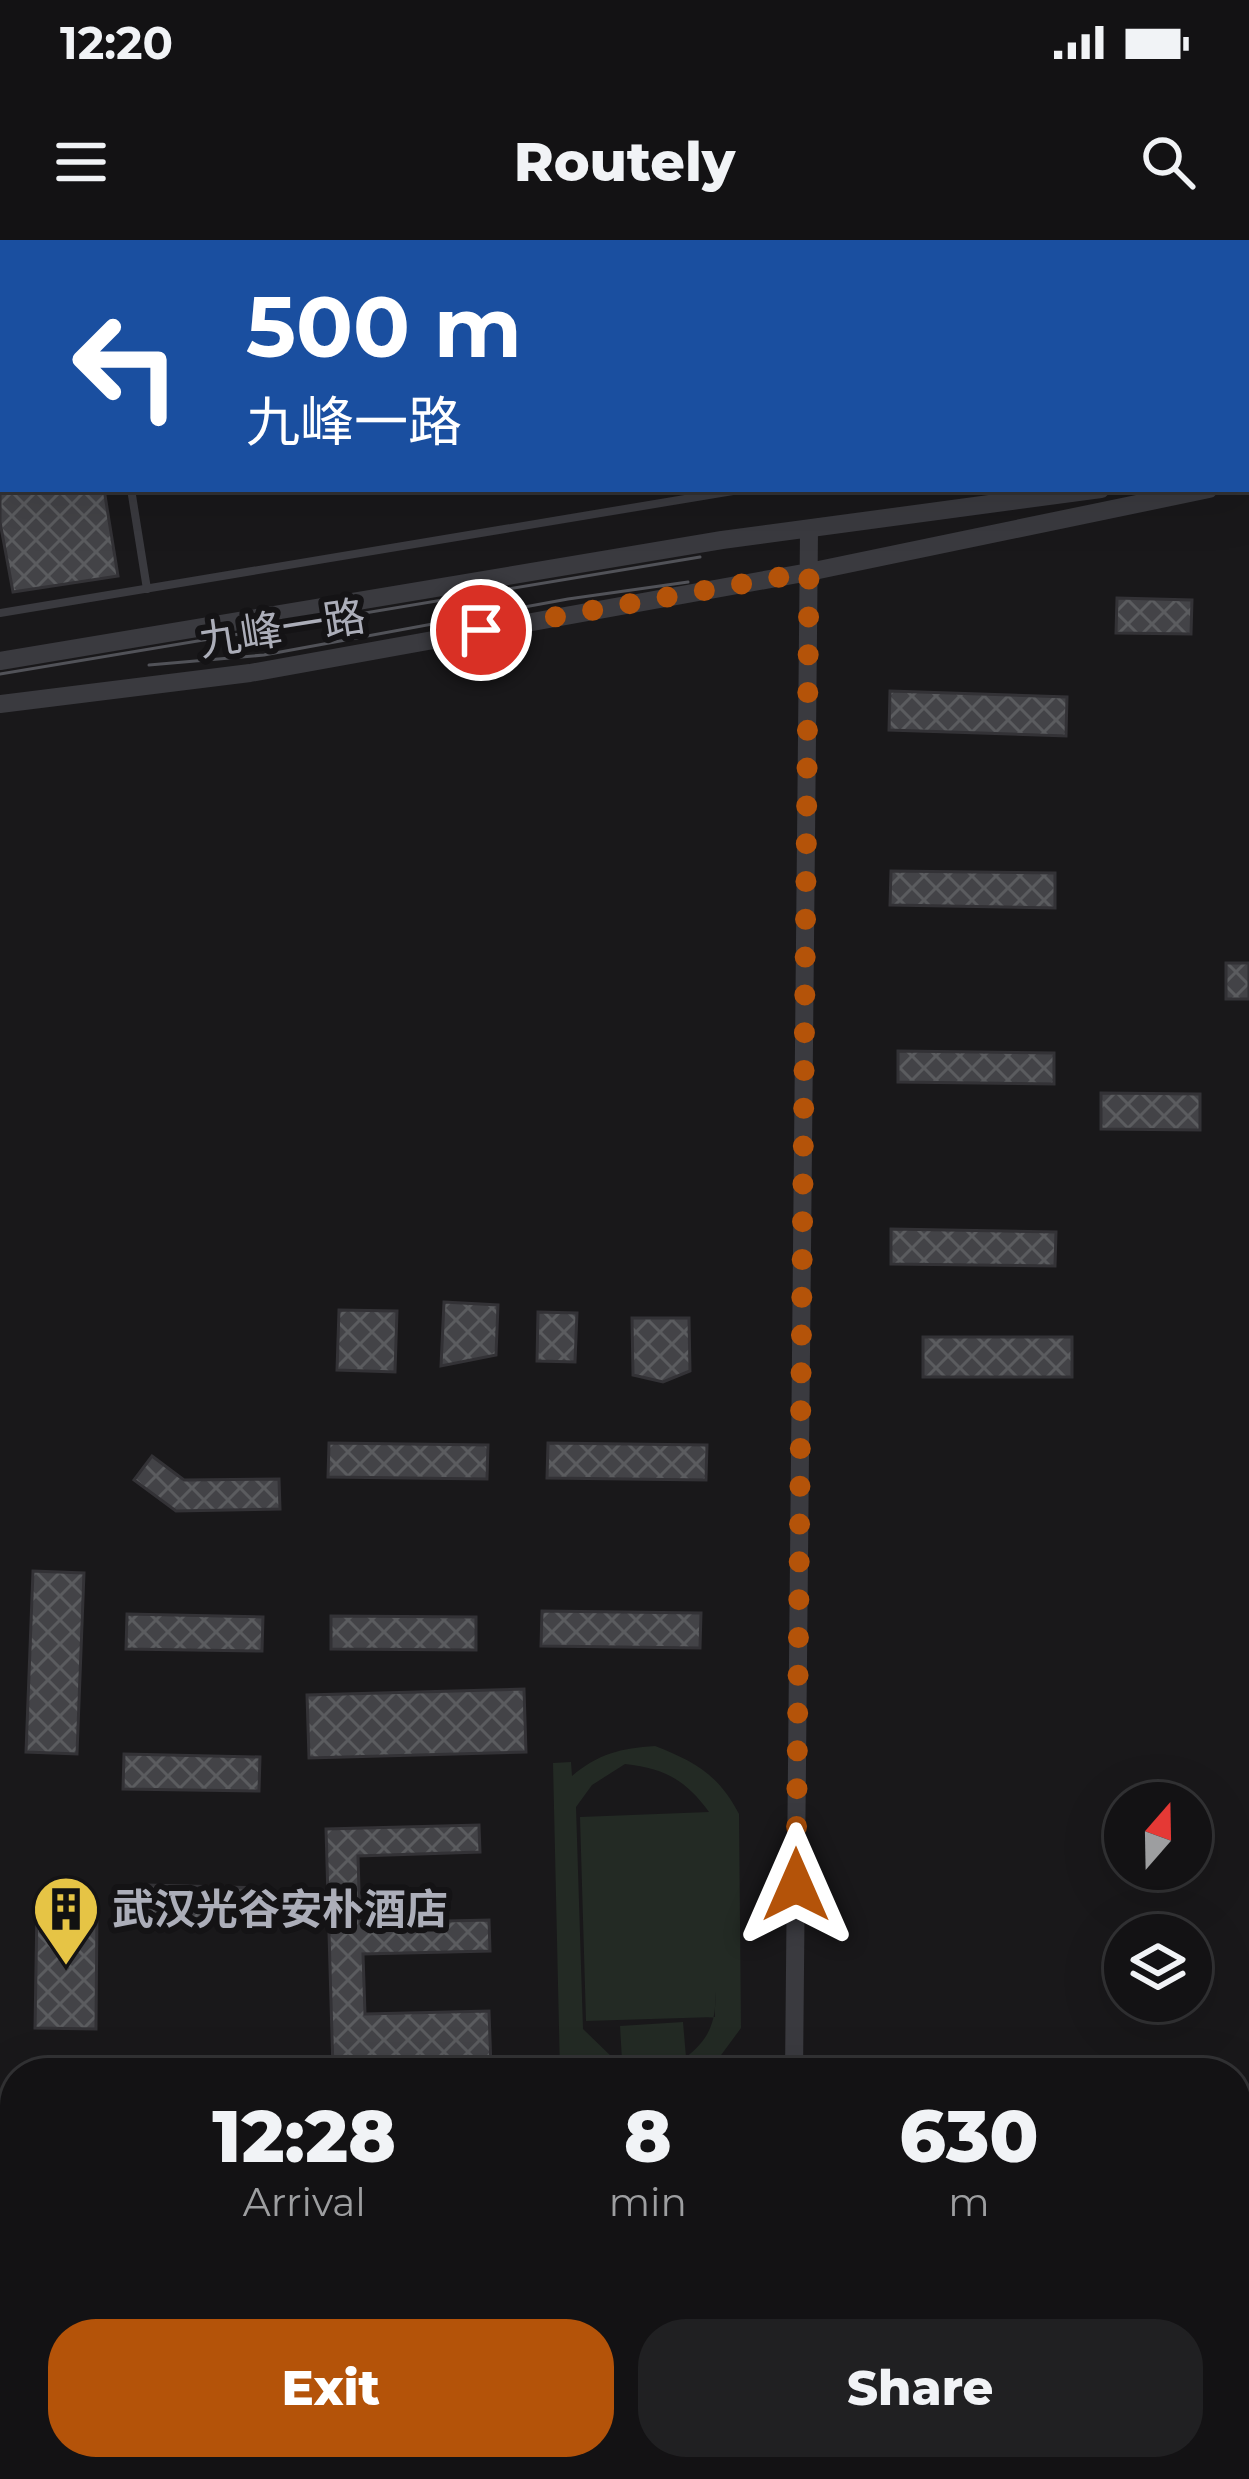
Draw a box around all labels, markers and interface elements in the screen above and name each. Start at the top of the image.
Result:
text: 12:20 [60,15,173,70]
icon: menu [48,129,114,195]
text: Routely [514,129,735,195]
icon: search [1135,129,1201,195]
text: 500 m [246,276,522,378]
icon: left [48,288,204,444]
text: 九峰一路 [246,389,462,455]
pin [430,579,532,681]
street label: 九峰一路 [195,589,369,667]
icon: arrive [448,597,514,663]
north arrow [1104,1782,1212,1890]
map controls [1104,1782,1212,2022]
position arrow [733,1822,859,1948]
building icon: 武汉光谷安朴酒店 [31,1874,101,1968]
place label: 武汉光谷安朴酒店 [112,1883,448,1935]
button: layers [1104,1914,1212,2022]
text: 12:28 [212,2092,396,2180]
text: 8 [624,2092,672,2180]
text: 630 [899,2092,1039,2180]
text: Arrival [243,2178,366,2226]
text: min [609,2178,687,2226]
text: m [948,2178,990,2226]
button: Exit [48,2319,614,2457]
button: Share [638,2319,1203,2457]

